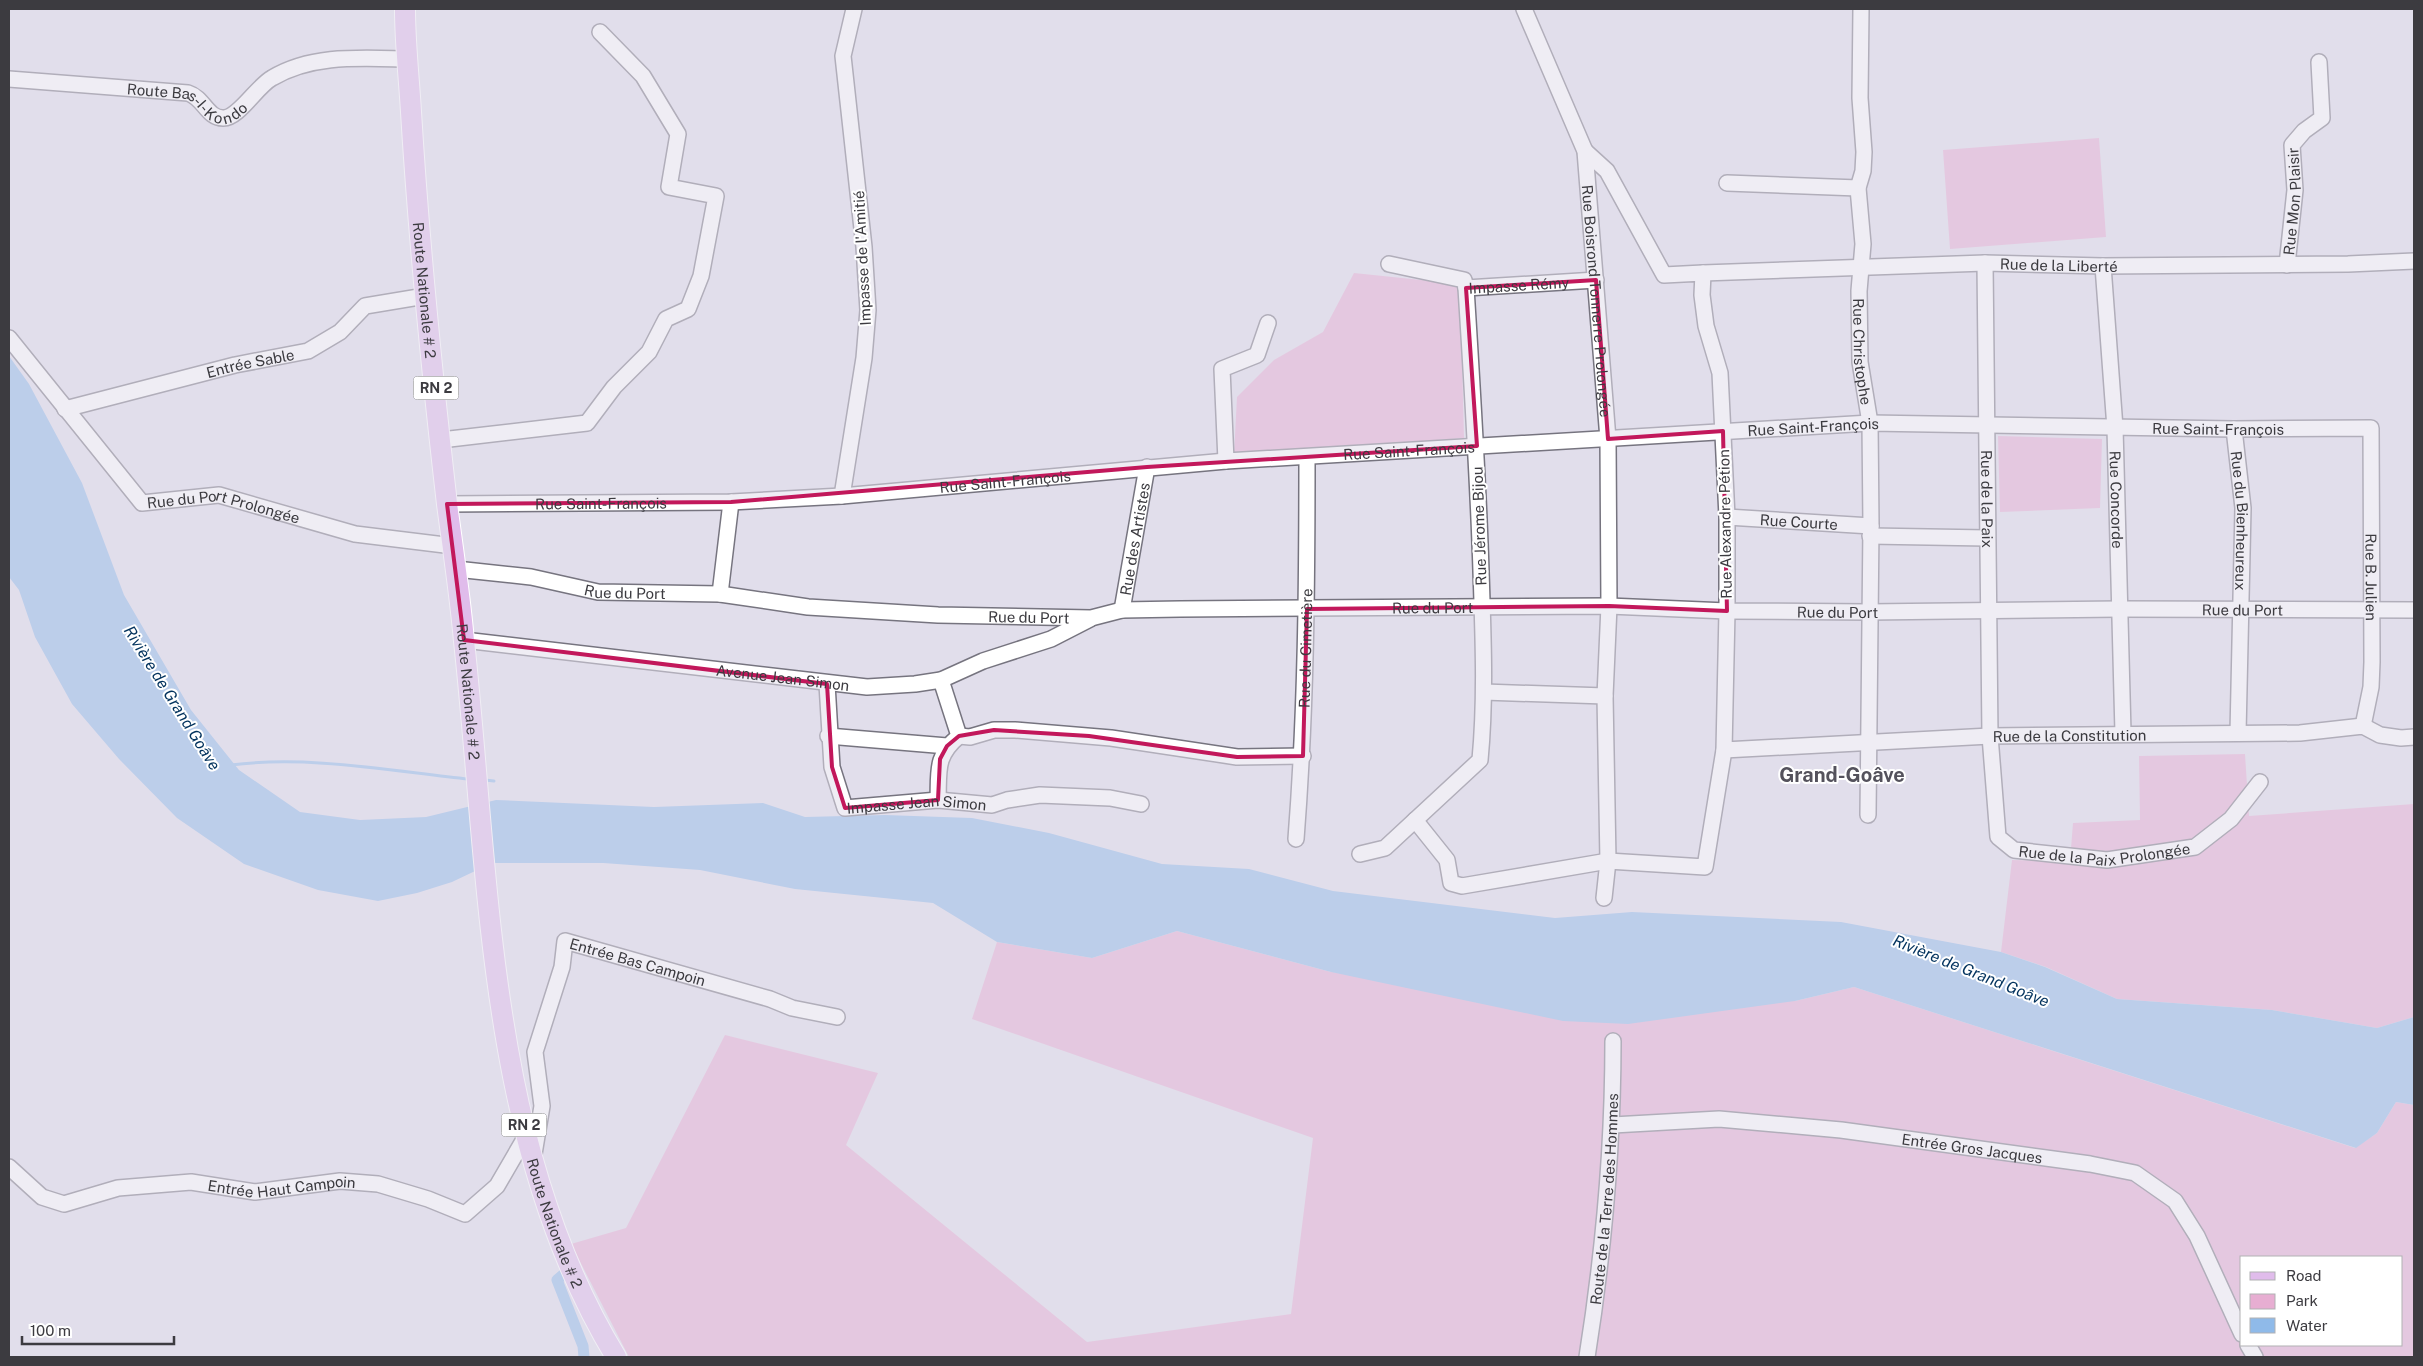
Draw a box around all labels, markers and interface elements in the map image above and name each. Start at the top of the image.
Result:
street label: Route Bas-I-Kondo [126,80,250,127]
street label: Rue Mon Plaisir [2280,147,2304,256]
street label: Rue Boisrond Tonnerre Prolongée [1579,184,1615,418]
street label: Impasse de l'Amitié [850,190,874,326]
street label: Route Nationale # 2 [410,221,440,359]
street label: Rue de la Liberté [2000,255,2118,275]
street label: Impasse Rémy [1468,273,1570,296]
street label: Rue Christophe [1851,298,1875,406]
street label: Entrée Sable [204,345,296,381]
road number: RN 2 [414,376,458,399]
street label: Rue Saint-François [1747,414,1879,439]
street label: Rue Saint-François [2152,419,2284,438]
street label: Rue Saint-François [1343,438,1475,463]
street label: Rue Alexandre Pétion [1715,449,1735,599]
street label: Rue de la Paix [1978,450,1997,548]
street label: Rue Concorde [2107,450,2127,549]
street label: Rue du Bienheureux [2228,450,2252,591]
street label: Rue Jérome Bijou [1468,466,1490,586]
street label: Rue Saint-François [939,467,1072,496]
street label: Rue des Artistes [1116,481,1153,597]
street label: Rue du Port Prolongée [146,486,302,526]
street label: Rue Saint-François [535,494,667,512]
street label: Rue Courte [1759,511,1838,532]
street label: Rue B. Julien [2363,533,2380,621]
street label: Rue du Port [583,581,666,602]
street label: Rue du Cimetière [1295,588,1315,708]
street label: Rue du Port [1392,598,1474,616]
street label: Rue du Port [2202,601,2283,618]
street label: Rue du Port [1797,603,1878,621]
street label: Rue du Port [988,607,1070,626]
water label: Rivière de Grand Goâve [120,622,224,774]
street label: Route Nationale # 2 [454,623,484,761]
street label: Avenue Jean Simon [715,661,850,693]
street label: Rue de la Constitution [1993,726,2147,744]
district label: Grand-Goâve [1779,763,1905,787]
street label: Impasse Jean Simon [846,791,987,816]
street label: Rue de la Paix Prolongée [2018,839,2191,869]
water label: Rivière de Grand Goâve [1890,931,2052,1011]
street label: Entrée Bas Campoin [568,934,708,989]
street label: Route de la Terre des Hommes [1586,1093,1621,1306]
road number: RN 2 [502,1114,546,1136]
street label: Entrée Gros Jacques [1901,1130,2044,1166]
street label: Route Nationale # 2 [524,1156,587,1291]
street label: Entrée Haut Campoin [207,1172,356,1201]
legend [2240,1256,2403,1346]
text: Road [2286,1267,2322,1284]
text: Park [2286,1292,2318,1309]
scale bar [22,1314,175,1346]
text: Water [2286,1317,2328,1334]
text: 100 m [30,1322,71,1339]

